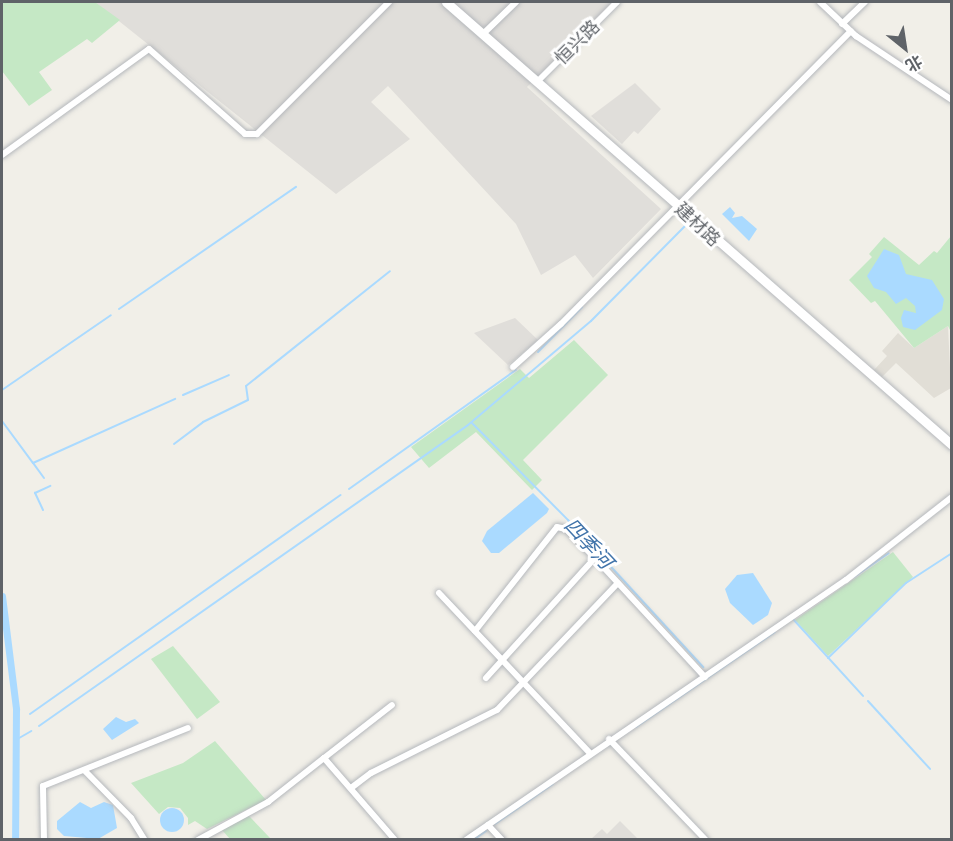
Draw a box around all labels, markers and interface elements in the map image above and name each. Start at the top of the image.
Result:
street label: 恒兴路 [550,15,604,69]
north arrow [875,18,935,78]
text: 北 [903,52,925,75]
street label: 建材路 [671,198,725,250]
water label: 四季河 [560,513,618,573]

